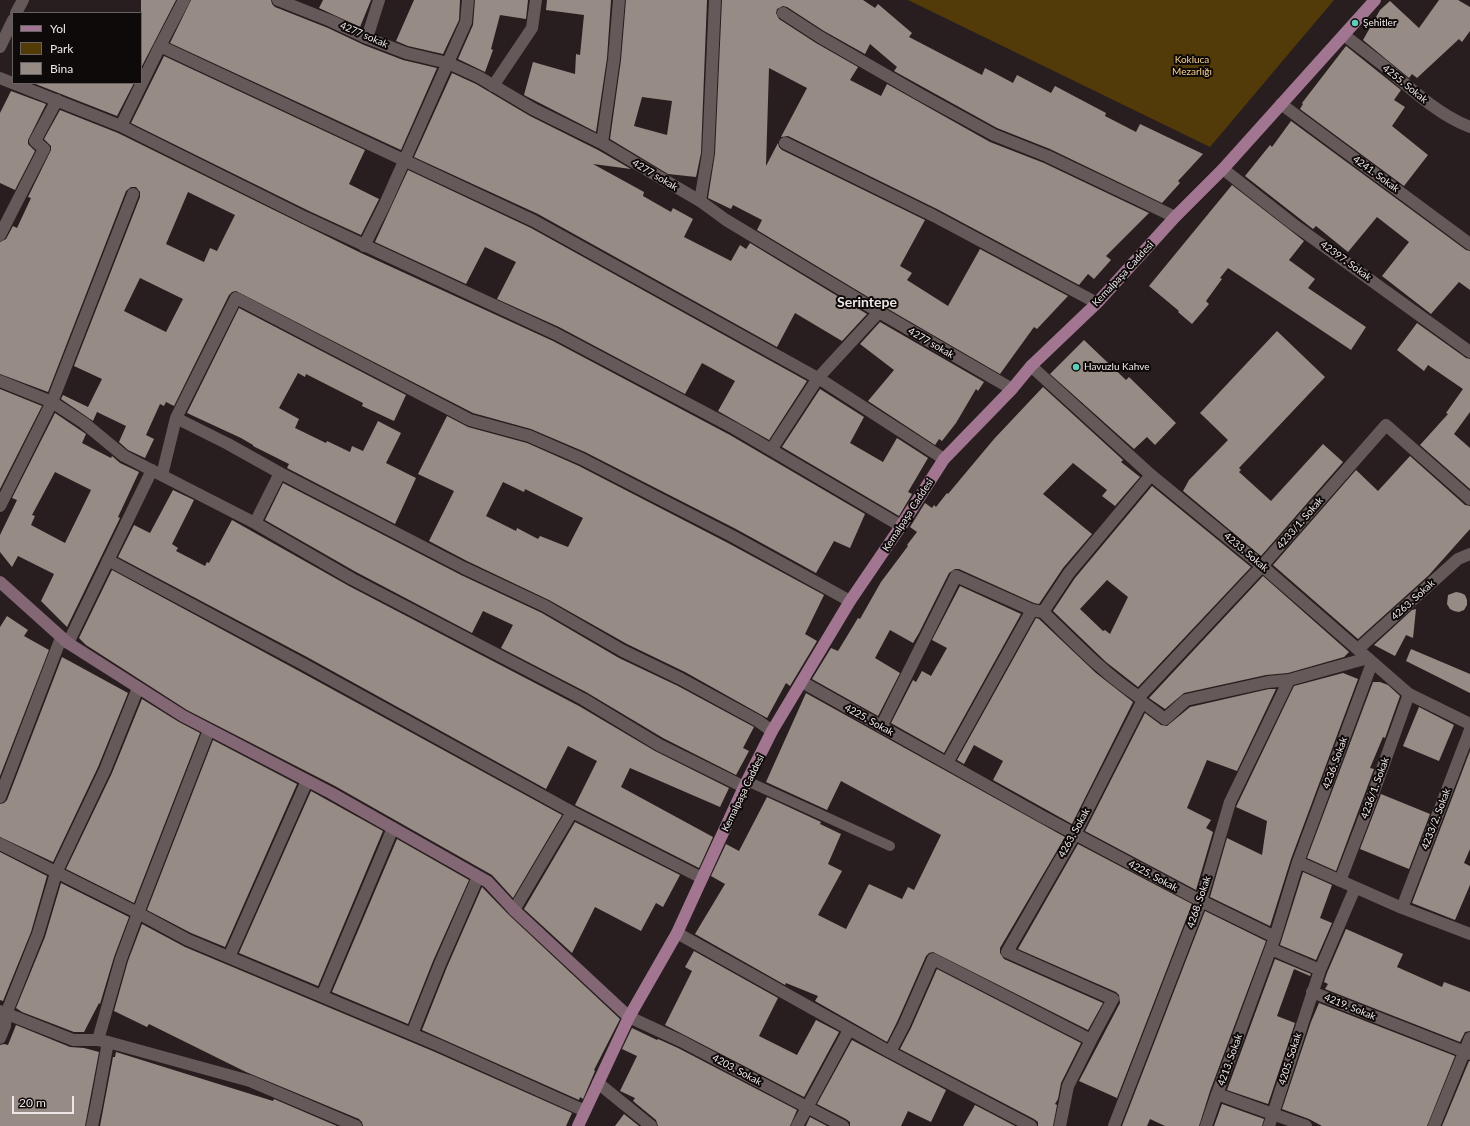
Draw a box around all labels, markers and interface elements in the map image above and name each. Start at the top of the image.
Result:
legend [12,12,142,84]
place label: Şehitler [1363,17,1397,29]
marker: Şehitler [1350,18,1360,28]
street label: 4277 sokak [338,20,390,50]
text: Yol [50,21,66,36]
text: Park [50,41,73,56]
park label: Kokluca Mezarlığı [1172,54,1212,78]
text: Bina [50,61,73,76]
street label: 4255. Sokak [1380,62,1430,106]
street label: 4241. Sokak [1351,153,1401,195]
street label: 4277 sokak [630,157,680,193]
street label: 42397. Sokak [1318,238,1374,284]
street label: Kemalpaşa Caddesi [1090,239,1156,309]
district label: Serintepe [837,294,897,310]
street label: 4277 sokak [906,325,956,361]
place label: Havuzlu Kahve [1084,361,1149,373]
marker: Havuzlu Kahve [1071,362,1081,372]
street label: Kemalpaşa Caddesi [880,476,936,554]
street label: 4233/1. Sokak [1274,495,1326,551]
street label: 4233. Sokak [1221,530,1271,574]
street label: 4263. Sokak [1389,577,1437,623]
street label: 4225. Sokak [842,702,896,738]
street label: 4236. Sokak [1320,735,1350,791]
street label: Kemalpaşa Caddesi [719,752,767,834]
street label: 4236/1. Sokak [1358,756,1392,820]
street label: 4233/2. Sokak [1419,787,1453,851]
street label: 4263. Sokak [1056,806,1092,860]
street label: 4225. Sokak [1126,858,1180,894]
street label: 4268. Sokak [1184,874,1214,930]
street label: 4219. Sokak [1323,991,1377,1023]
street label: 4205. Sokak [1276,1031,1304,1087]
street label: 4213. Sokak [1215,1032,1245,1088]
street label: 4203. Sokak [710,1052,764,1088]
scale bar [14,1088,76,1114]
text: 20 m [19,1095,46,1110]

